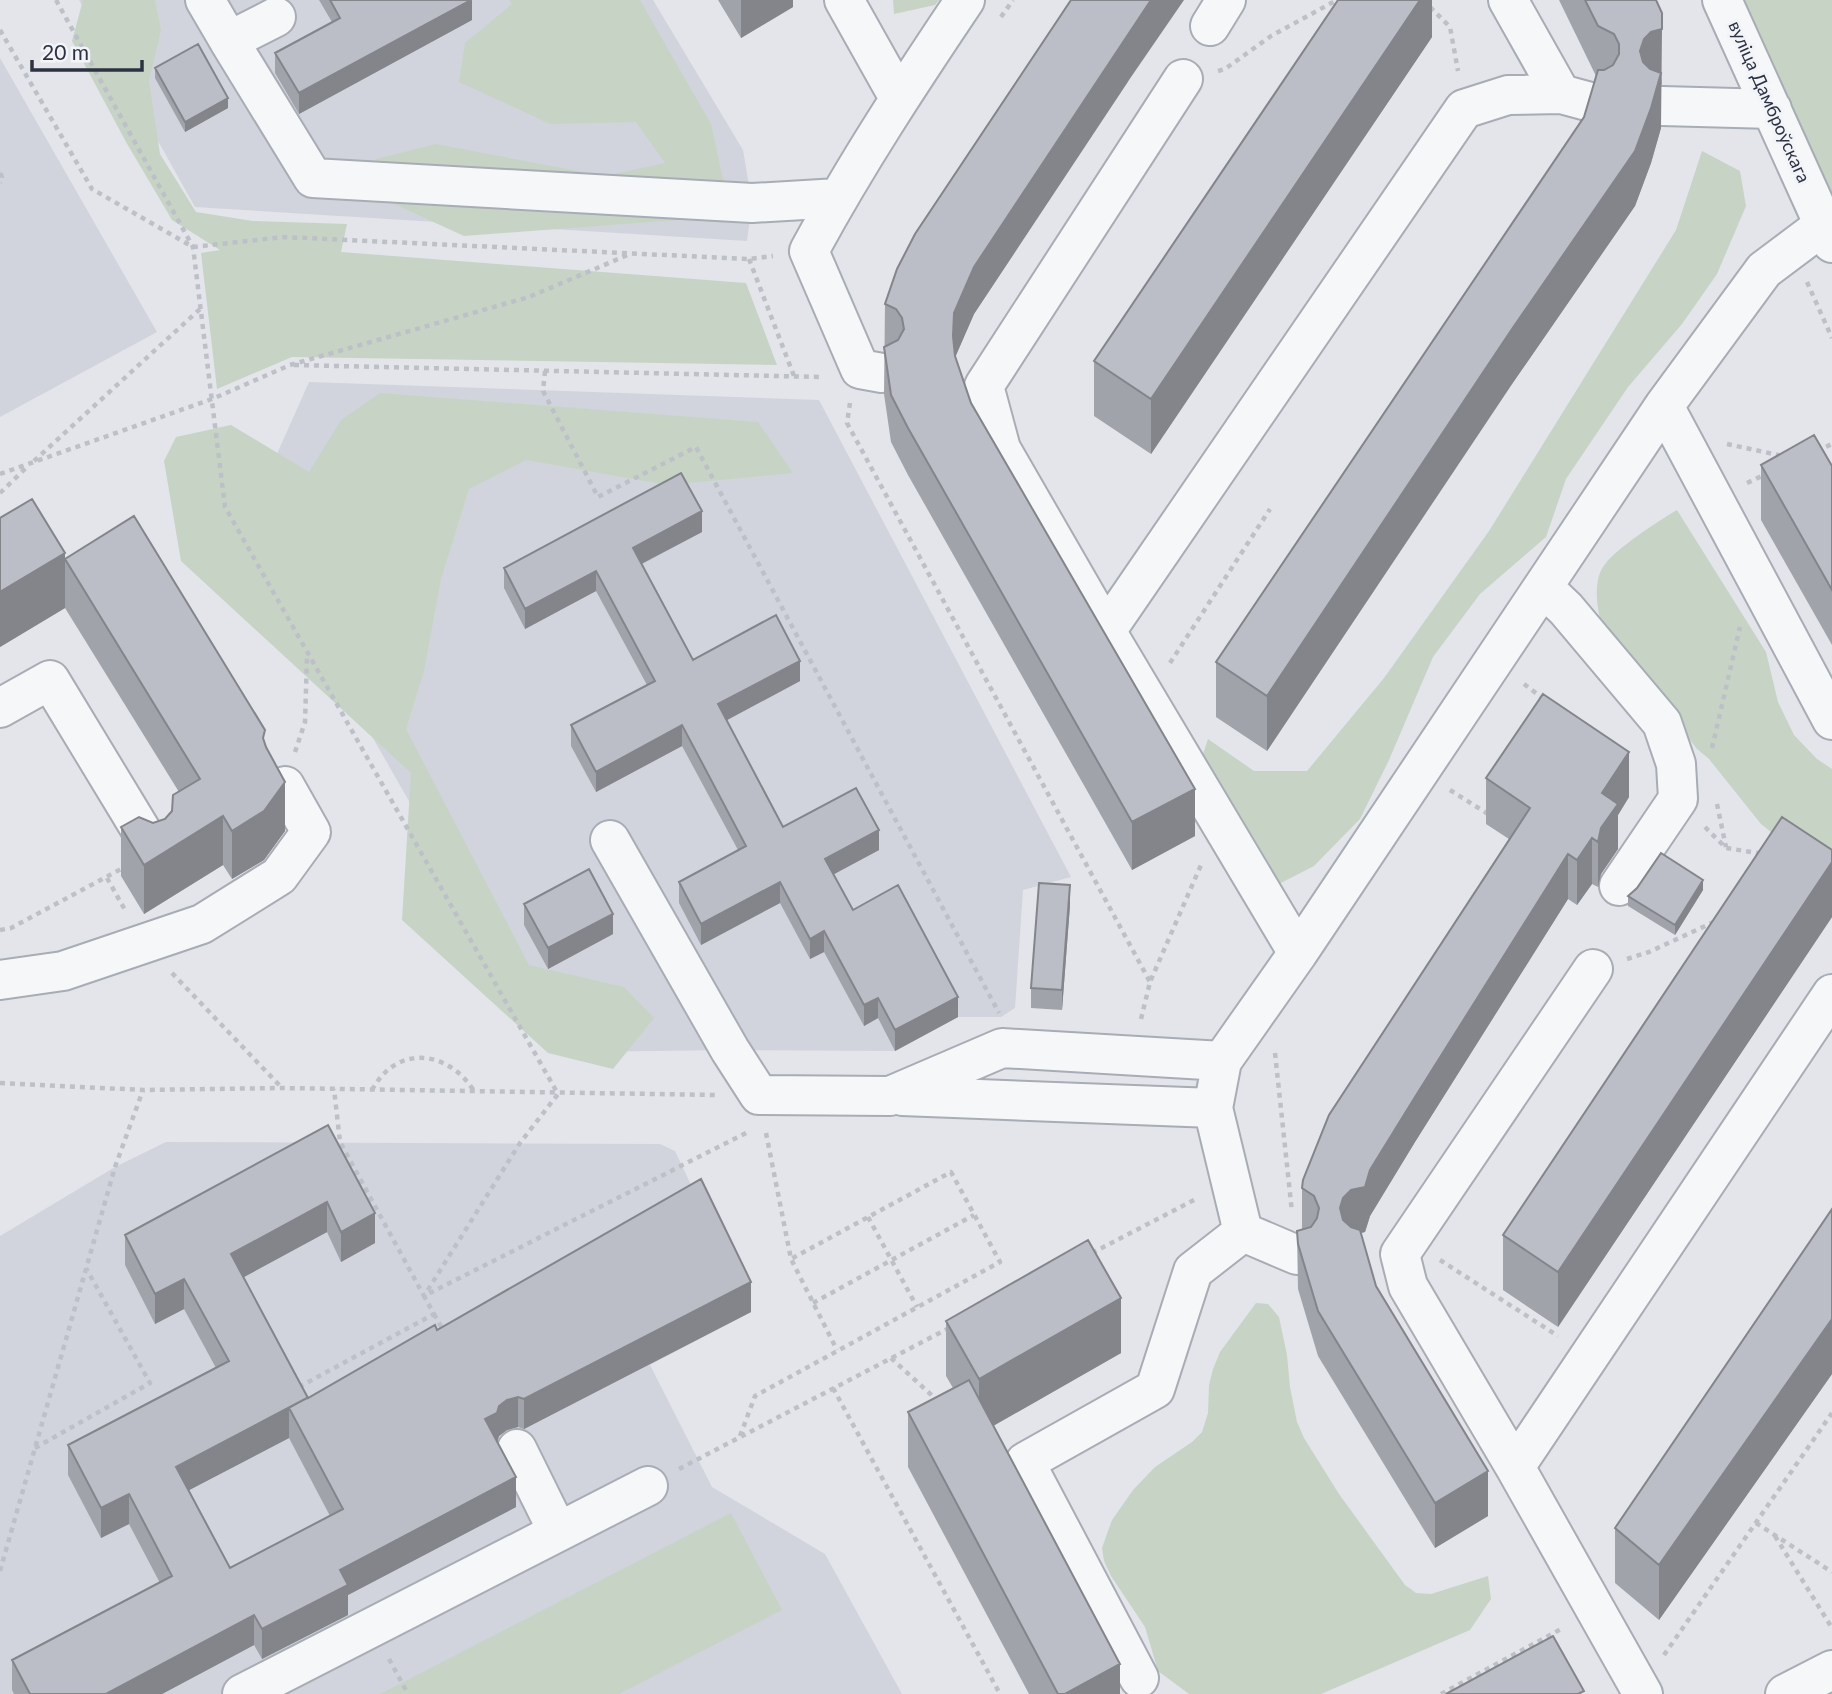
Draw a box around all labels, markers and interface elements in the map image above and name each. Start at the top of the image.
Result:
street label: вуліца Дамброўскага [1724,17,1816,186]
scale bar [32,28,142,72]
text: 20 m [42,39,89,64]

